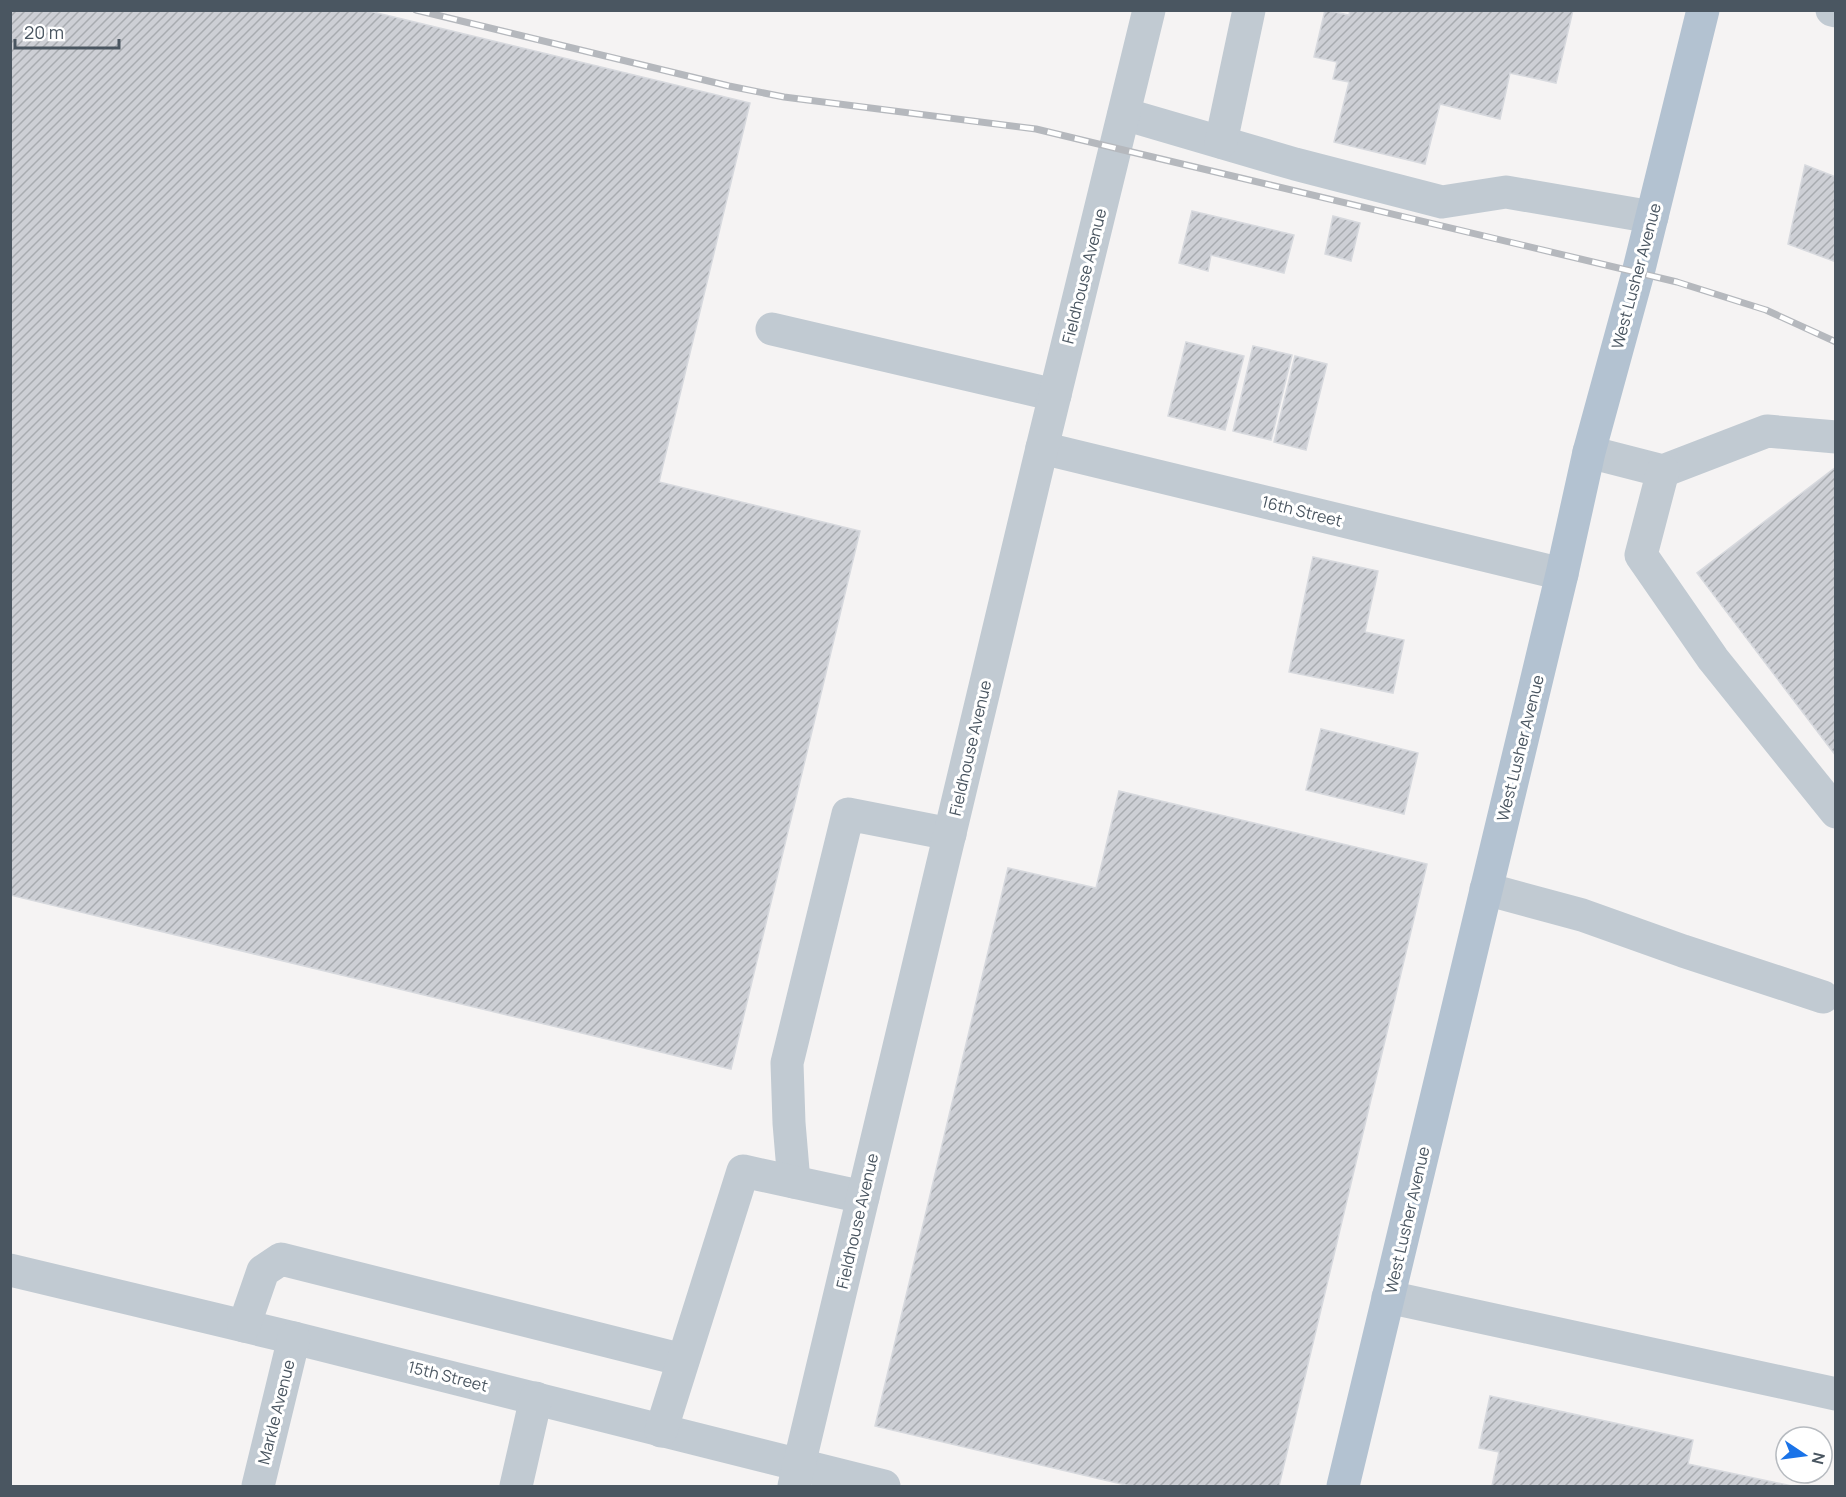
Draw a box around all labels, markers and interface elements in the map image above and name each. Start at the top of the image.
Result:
scale bar [15,12,118,50]
text: 20 m [24,20,64,44]
street label: West Lusher Avenue [1606,201,1666,351]
street label: Fieldhouse Avenue [1057,206,1111,346]
street label: 16th Street [1259,490,1345,532]
street label: West Lusher Avenue [1491,673,1549,823]
street label: Fieldhouse Avenue [944,678,996,818]
street label: West Lusher Avenue [1379,1144,1435,1296]
street label: Fieldhouse Avenue [831,1151,883,1291]
street label: 15th Street [406,1355,490,1397]
street label: Markle Avenue [252,1357,300,1467]
north arrow [1774,1425,1834,1485]
text: N [1807,1450,1831,1466]

